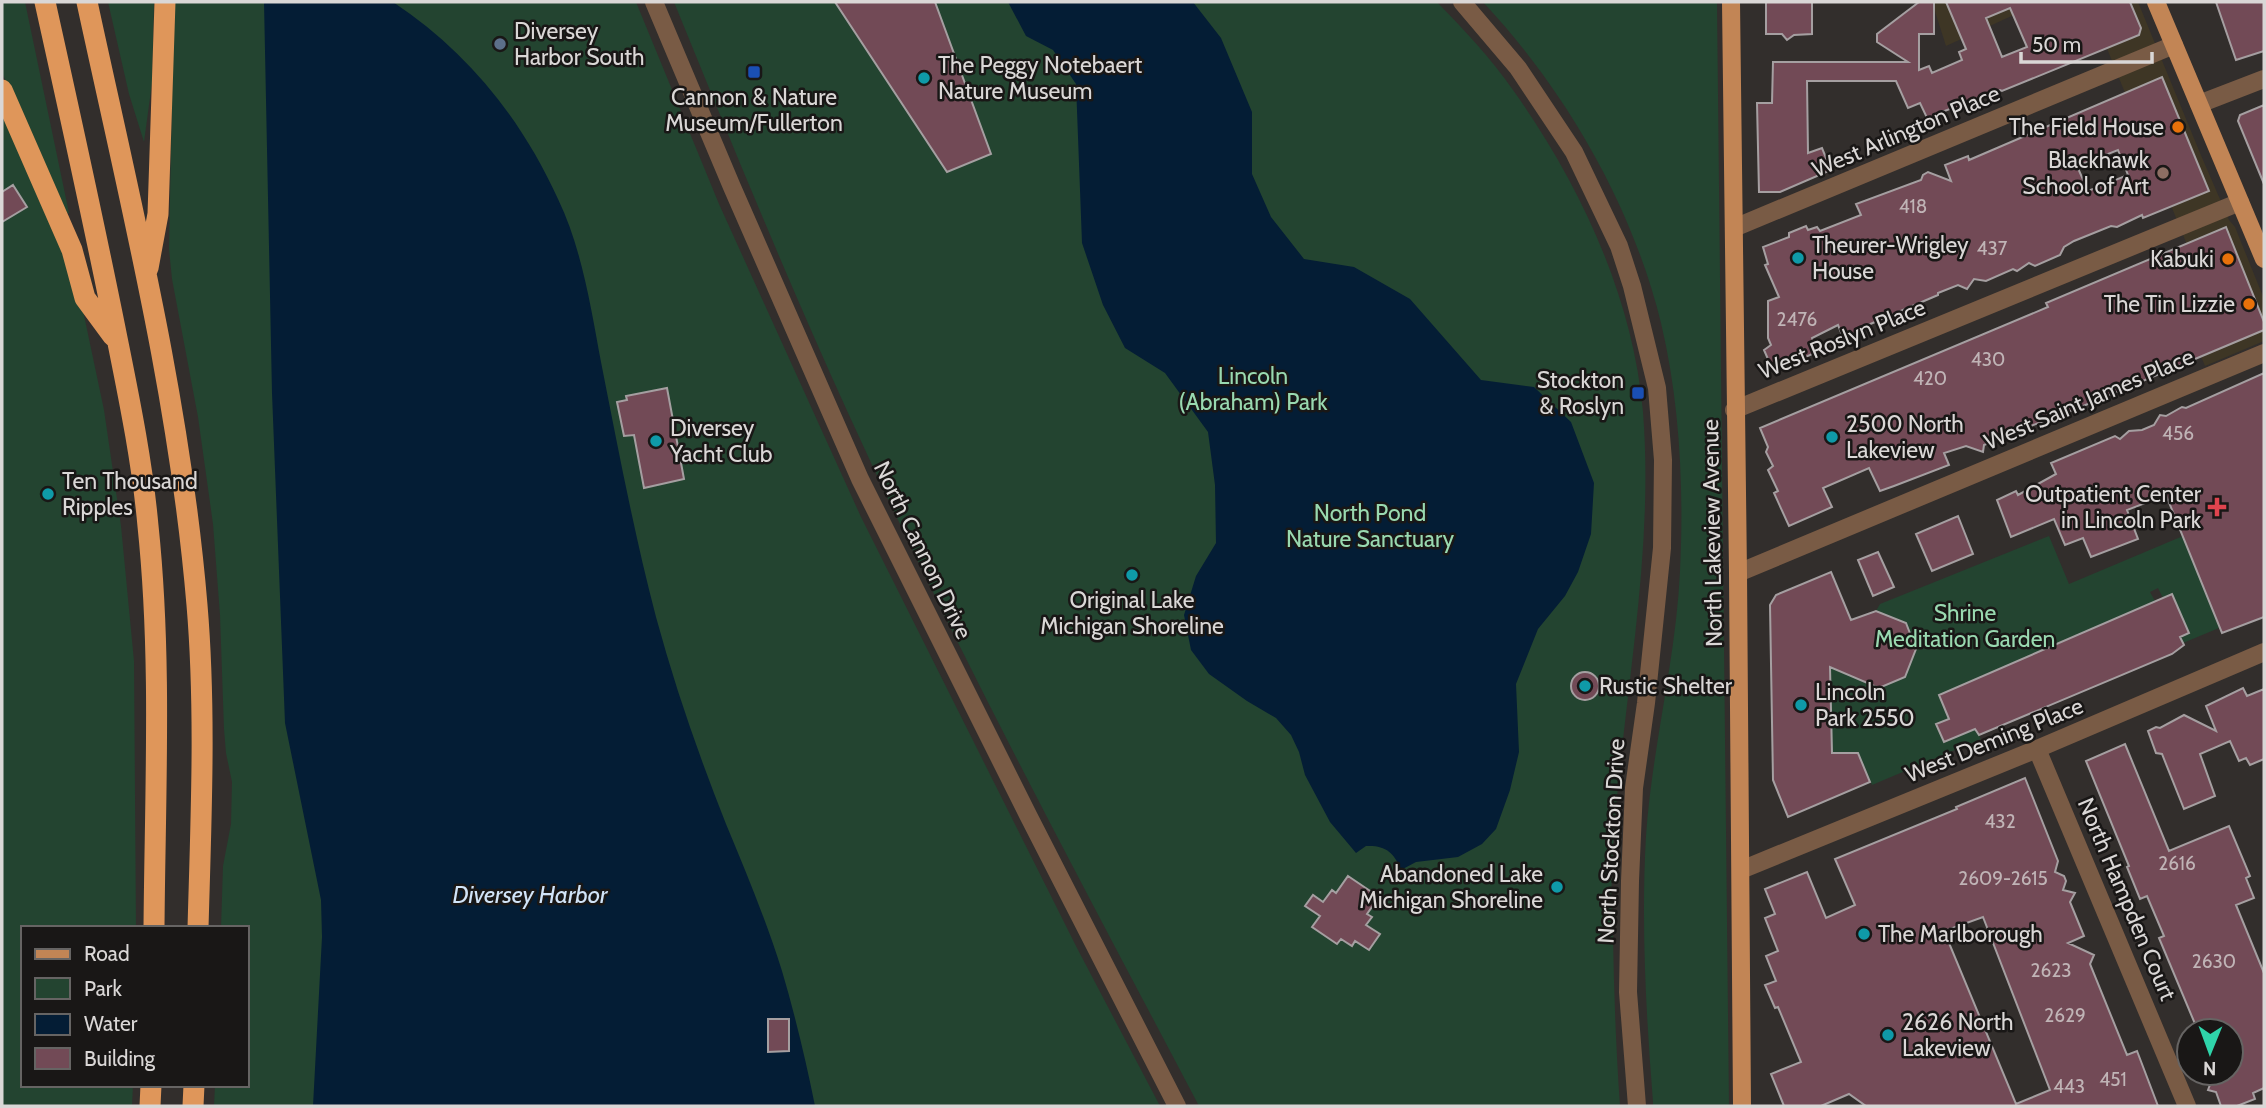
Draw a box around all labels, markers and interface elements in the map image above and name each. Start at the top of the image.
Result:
place label: Diversey Harbor South [514,17,645,71]
scale bar [2021,21,2152,65]
text: 50 m [2032,32,2081,57]
marker: Diversey Harbor South [492,36,508,52]
place label: The Peggy Notebaert Nature Museum [938,51,1143,105]
marker: Cannon & Nature Museum/Fullerton [746,64,762,80]
marker: The Peggy Notebaert Nature Museum [916,70,932,86]
street label: West Arlington Place [1808,79,2004,183]
place label: Cannon & Nature Museum/Fullerton [665,83,843,137]
place label: The Field House [2009,113,2164,141]
marker: The Field House [2170,119,2186,135]
place label: Blackhawk School of Art [2022,146,2150,200]
marker: Blackhawk School of Art [2155,165,2171,181]
house number: 418 [1899,195,1927,218]
place label: Theurer-Wrigley House [1812,231,1969,285]
house number: 437 [1977,237,2008,260]
place label: Kabuki [2150,245,2214,273]
marker: Theurer-Wrigley House [1790,250,1806,266]
marker: Kabuki [2220,251,2236,267]
place label: The Tin Lizzie [2104,290,2235,318]
street label: West Roslyn Place [1755,293,1930,385]
marker: The Tin Lizzie [2241,296,2257,312]
house number: 2476 [1777,308,1817,331]
street label: West Saint James Place [1980,342,2198,456]
house number: 430 [1971,348,2005,371]
park label: Lincoln (Abraham) Park [1178,362,1328,416]
place label: Stockton & Roslyn [1537,366,1624,420]
house number: 420 [1913,367,1947,390]
marker: Stockton & Roslyn [1630,385,1646,401]
place label: 2500 North Lakeview [1846,410,1964,464]
place label: Diversey Yacht Club [669,414,773,468]
street label: North Lakeview Avenue [1696,419,1728,647]
house number: 456 [2162,422,2194,445]
marker: 2500 North Lakeview [1824,429,1840,445]
marker: Diversey Yacht Club [648,433,664,449]
street label: North Cannon Drive [868,457,978,644]
place label: Ten Thousand Ripples [62,467,198,521]
place label: Outpatient Center in Lincoln Park [2025,480,2202,534]
marker: Ten Thousand Ripples [40,486,56,502]
marker: Outpatient Center in Lincoln Park [2207,497,2227,517]
park label: North Pond Nature Sanctuary [1286,499,1454,553]
marker: Original Lake Michigan Shoreline [1124,567,1140,583]
place label: Original Lake Michigan Shoreline [1040,586,1224,640]
park label: Shrine Meditation Garden [1875,599,2055,653]
place label: Rustic Shelter [1599,672,1733,700]
marker: Rustic Shelter [1577,678,1593,694]
place label: Lincoln Park 2550 [1815,678,1915,732]
street label: West Deming Place [1901,691,2087,788]
marker: Lincoln Park 2550 [1793,697,1809,713]
street label: North Stockton Drive [1592,738,1630,944]
street label: North Hampden Court [2072,793,2182,1005]
house number: 432 [1984,810,2016,833]
house number: 2616 [2158,852,2196,875]
place label: Abandoned Lake Michigan Shoreline [1359,860,1543,914]
house number: 2609-2615 [1958,867,2048,890]
marker: Abandoned Lake Michigan Shoreline [1549,879,1565,895]
water label: Diversey Harbor [453,880,609,909]
place label: The Marlborough [1878,920,2043,948]
legend [21,926,248,1087]
marker: The Marlborough [1856,926,1872,942]
text: Road [84,941,130,966]
house number: 2630 [2192,950,2236,973]
house number: 2623 [2031,959,2071,982]
text: Park [84,976,122,1001]
house number: 2629 [2044,1004,2086,1027]
place label: 2626 North Lakeview [1902,1008,2013,1062]
text: Water [84,1011,138,1036]
north arrow [2175,1017,2245,1087]
marker: 2626 North Lakeview [1880,1027,1896,1043]
text: Building [84,1046,156,1071]
text: N [2203,1057,2217,1080]
house number: 451 [2099,1068,2127,1091]
house number: 443 [2053,1075,2085,1098]

